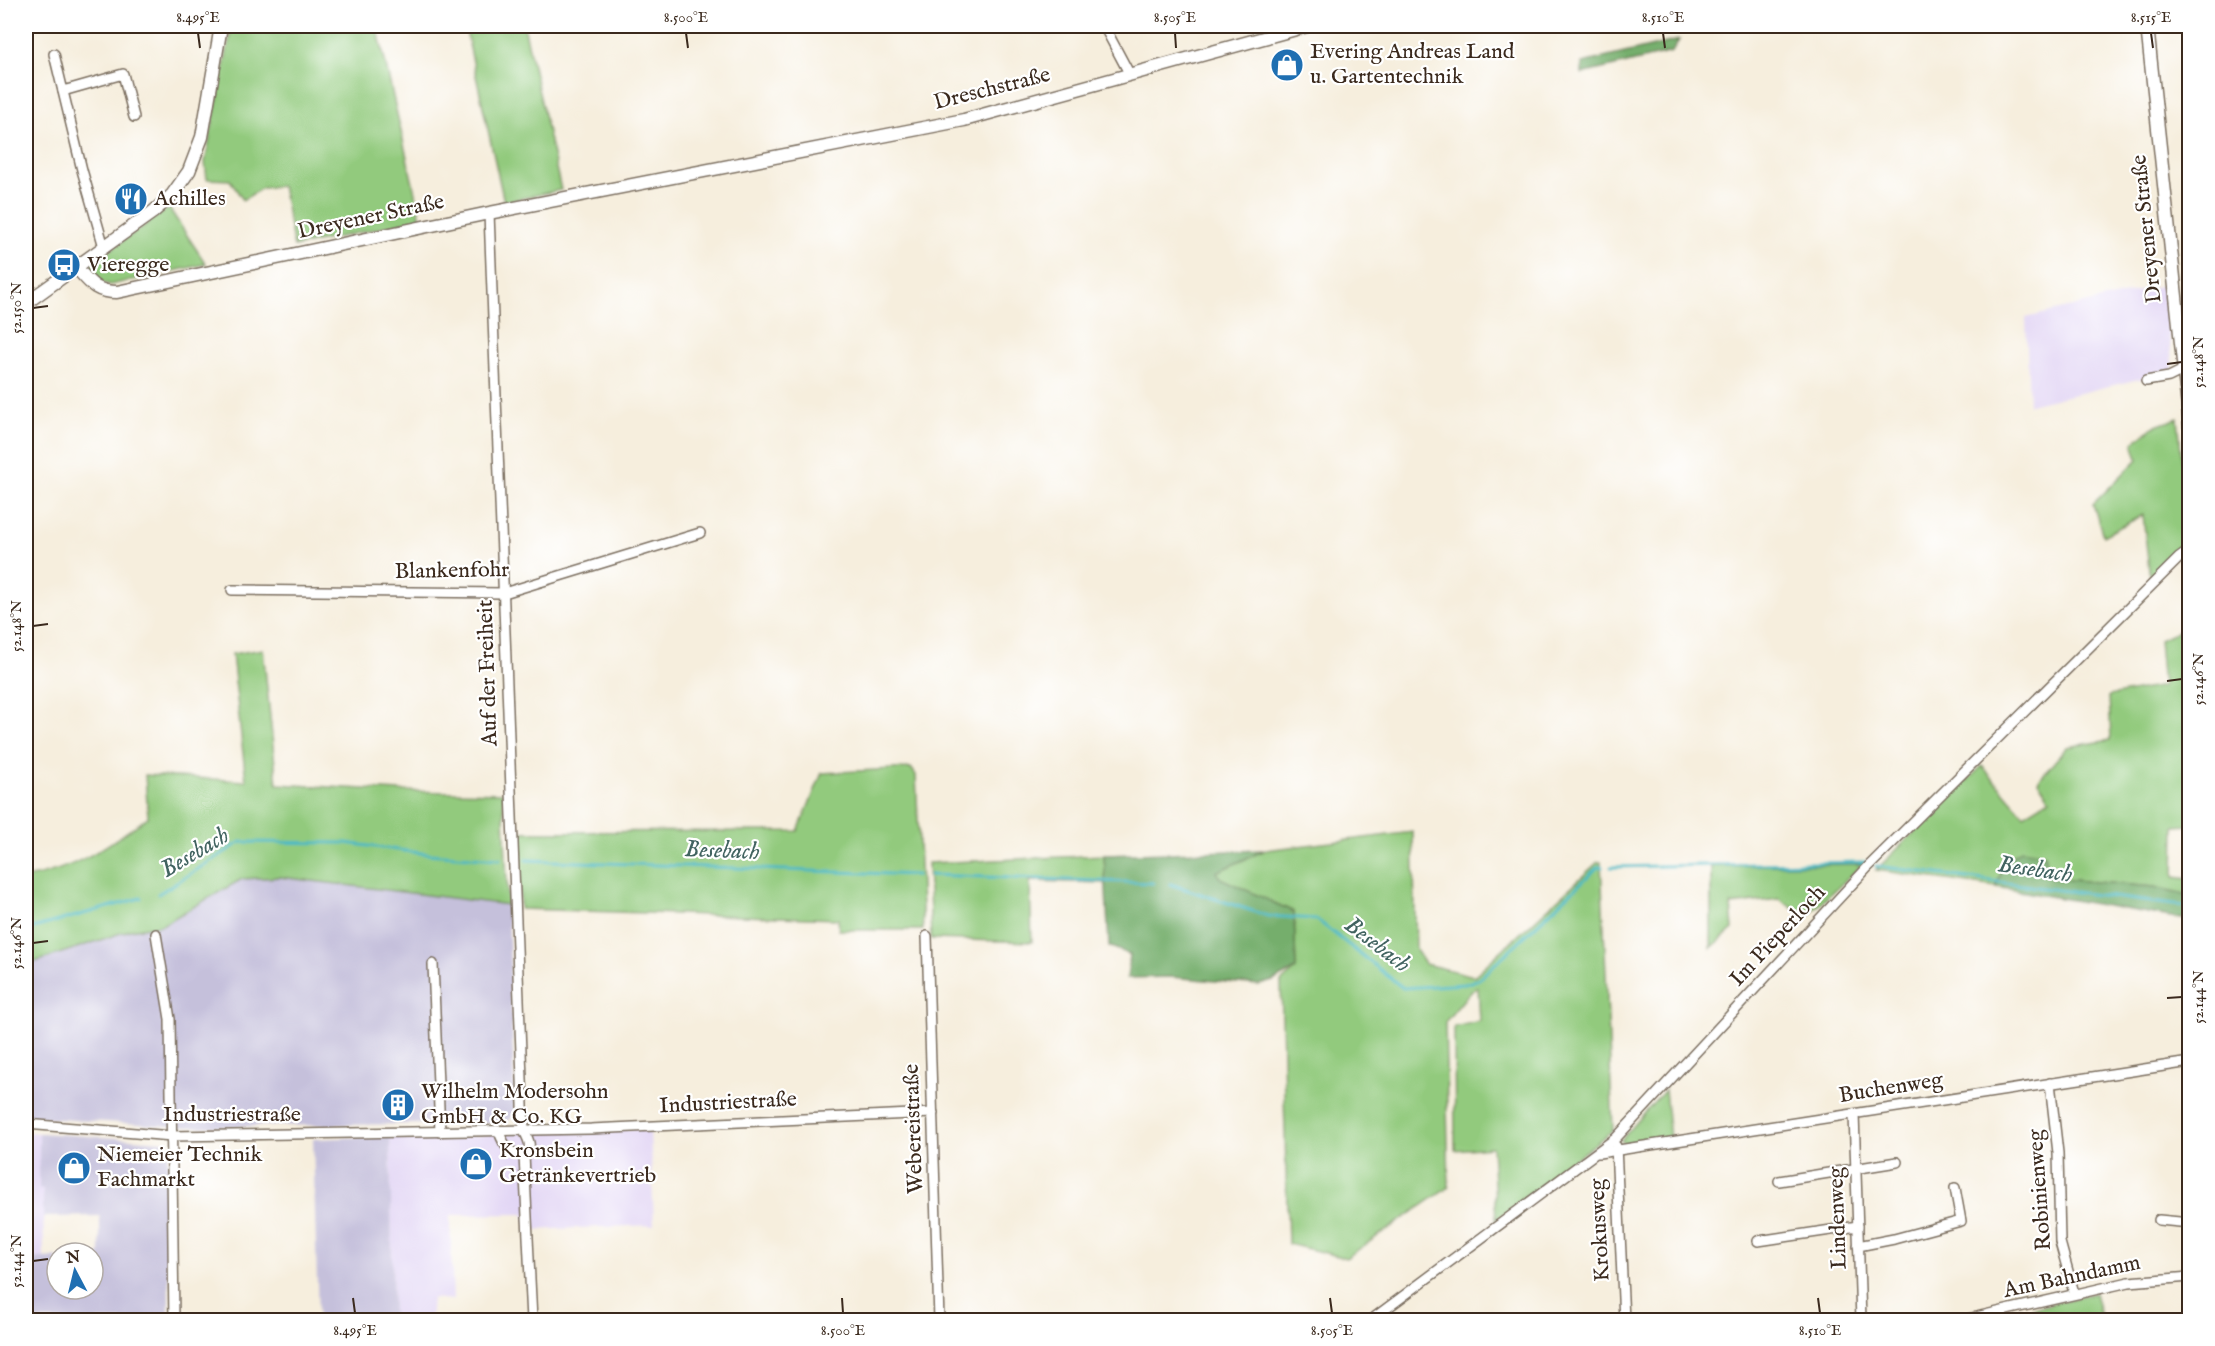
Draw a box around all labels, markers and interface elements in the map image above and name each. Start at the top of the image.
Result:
text: 8.495°E [176,8,220,27]
text: 8.500°E [664,8,708,27]
text: 8.505°E [1154,8,1196,27]
text: 8.510°E [1642,8,1684,27]
text: 8.515°E [2131,8,2171,27]
place label: Evering Andreas Land u. Gartentechnik [1310,38,1515,91]
shop icon: Evering Andreas Land u. Gartentechnik [1269,47,1305,83]
street label: Dreschstraße [931,61,1053,117]
street label: Dreyener Straße [2125,153,2169,305]
restaurant icon: Achilles [113,181,149,217]
place label: Achilles [153,185,226,213]
street label: Dreyener Straße [295,188,447,246]
bus stop icon: Vieregge [46,247,82,283]
place label: Vieregge [86,251,169,279]
text: 52.150°N [7,282,26,334]
text: 52.148°N [2189,336,2208,388]
street label: Blankenfohr [394,556,510,586]
street label: Auf der Freiheit [471,599,505,748]
text: 52.148°N [7,600,26,652]
text: 52.146°N [2189,653,2208,705]
water label: Besebach [155,820,235,886]
water label: Besebach [684,834,760,868]
water label: Besebach [1996,849,2074,891]
street label: Im Pieperloch [1724,879,1832,993]
water label: Besebach [1338,910,1416,980]
text: 52.146°N [7,917,26,969]
text: 52.144°N [2189,970,2208,1024]
street label: Webereistraße [898,1063,930,1195]
street label: Buchenweg [1837,1066,1946,1110]
place label: Wilhelm Modersohn GmbH & Co. KG [421,1078,609,1131]
street label: Industriestraße [658,1085,798,1121]
building icon: Wilhelm Modersohn GmbH & Co. KG [380,1087,416,1123]
street label: Industriestraße [163,1101,301,1129]
street label: Robinienweg [2022,1127,2058,1252]
place label: Kronsbein Getränkevertrieb [499,1137,657,1190]
place label: Niemeier Technik Fachmarkt [97,1141,262,1194]
shop icon: Kronsbein Getränkevertrieb [458,1146,494,1182]
shop icon: Niemeier Technik Fachmarkt [56,1150,92,1186]
street label: Lindenweg [1822,1165,1854,1270]
street label: Krokusweg [1583,1177,1617,1282]
text: 52.144°N [7,1234,26,1288]
north arrow [45,1241,105,1301]
text: N [64,1247,82,1269]
street label: Am Bahndamm [2000,1249,2143,1305]
text: 8.495°E [333,1321,377,1340]
text: 8.500°E [821,1321,865,1340]
text: 8.505°E [1311,1321,1353,1340]
text: 8.510°E [1799,1321,1841,1340]

